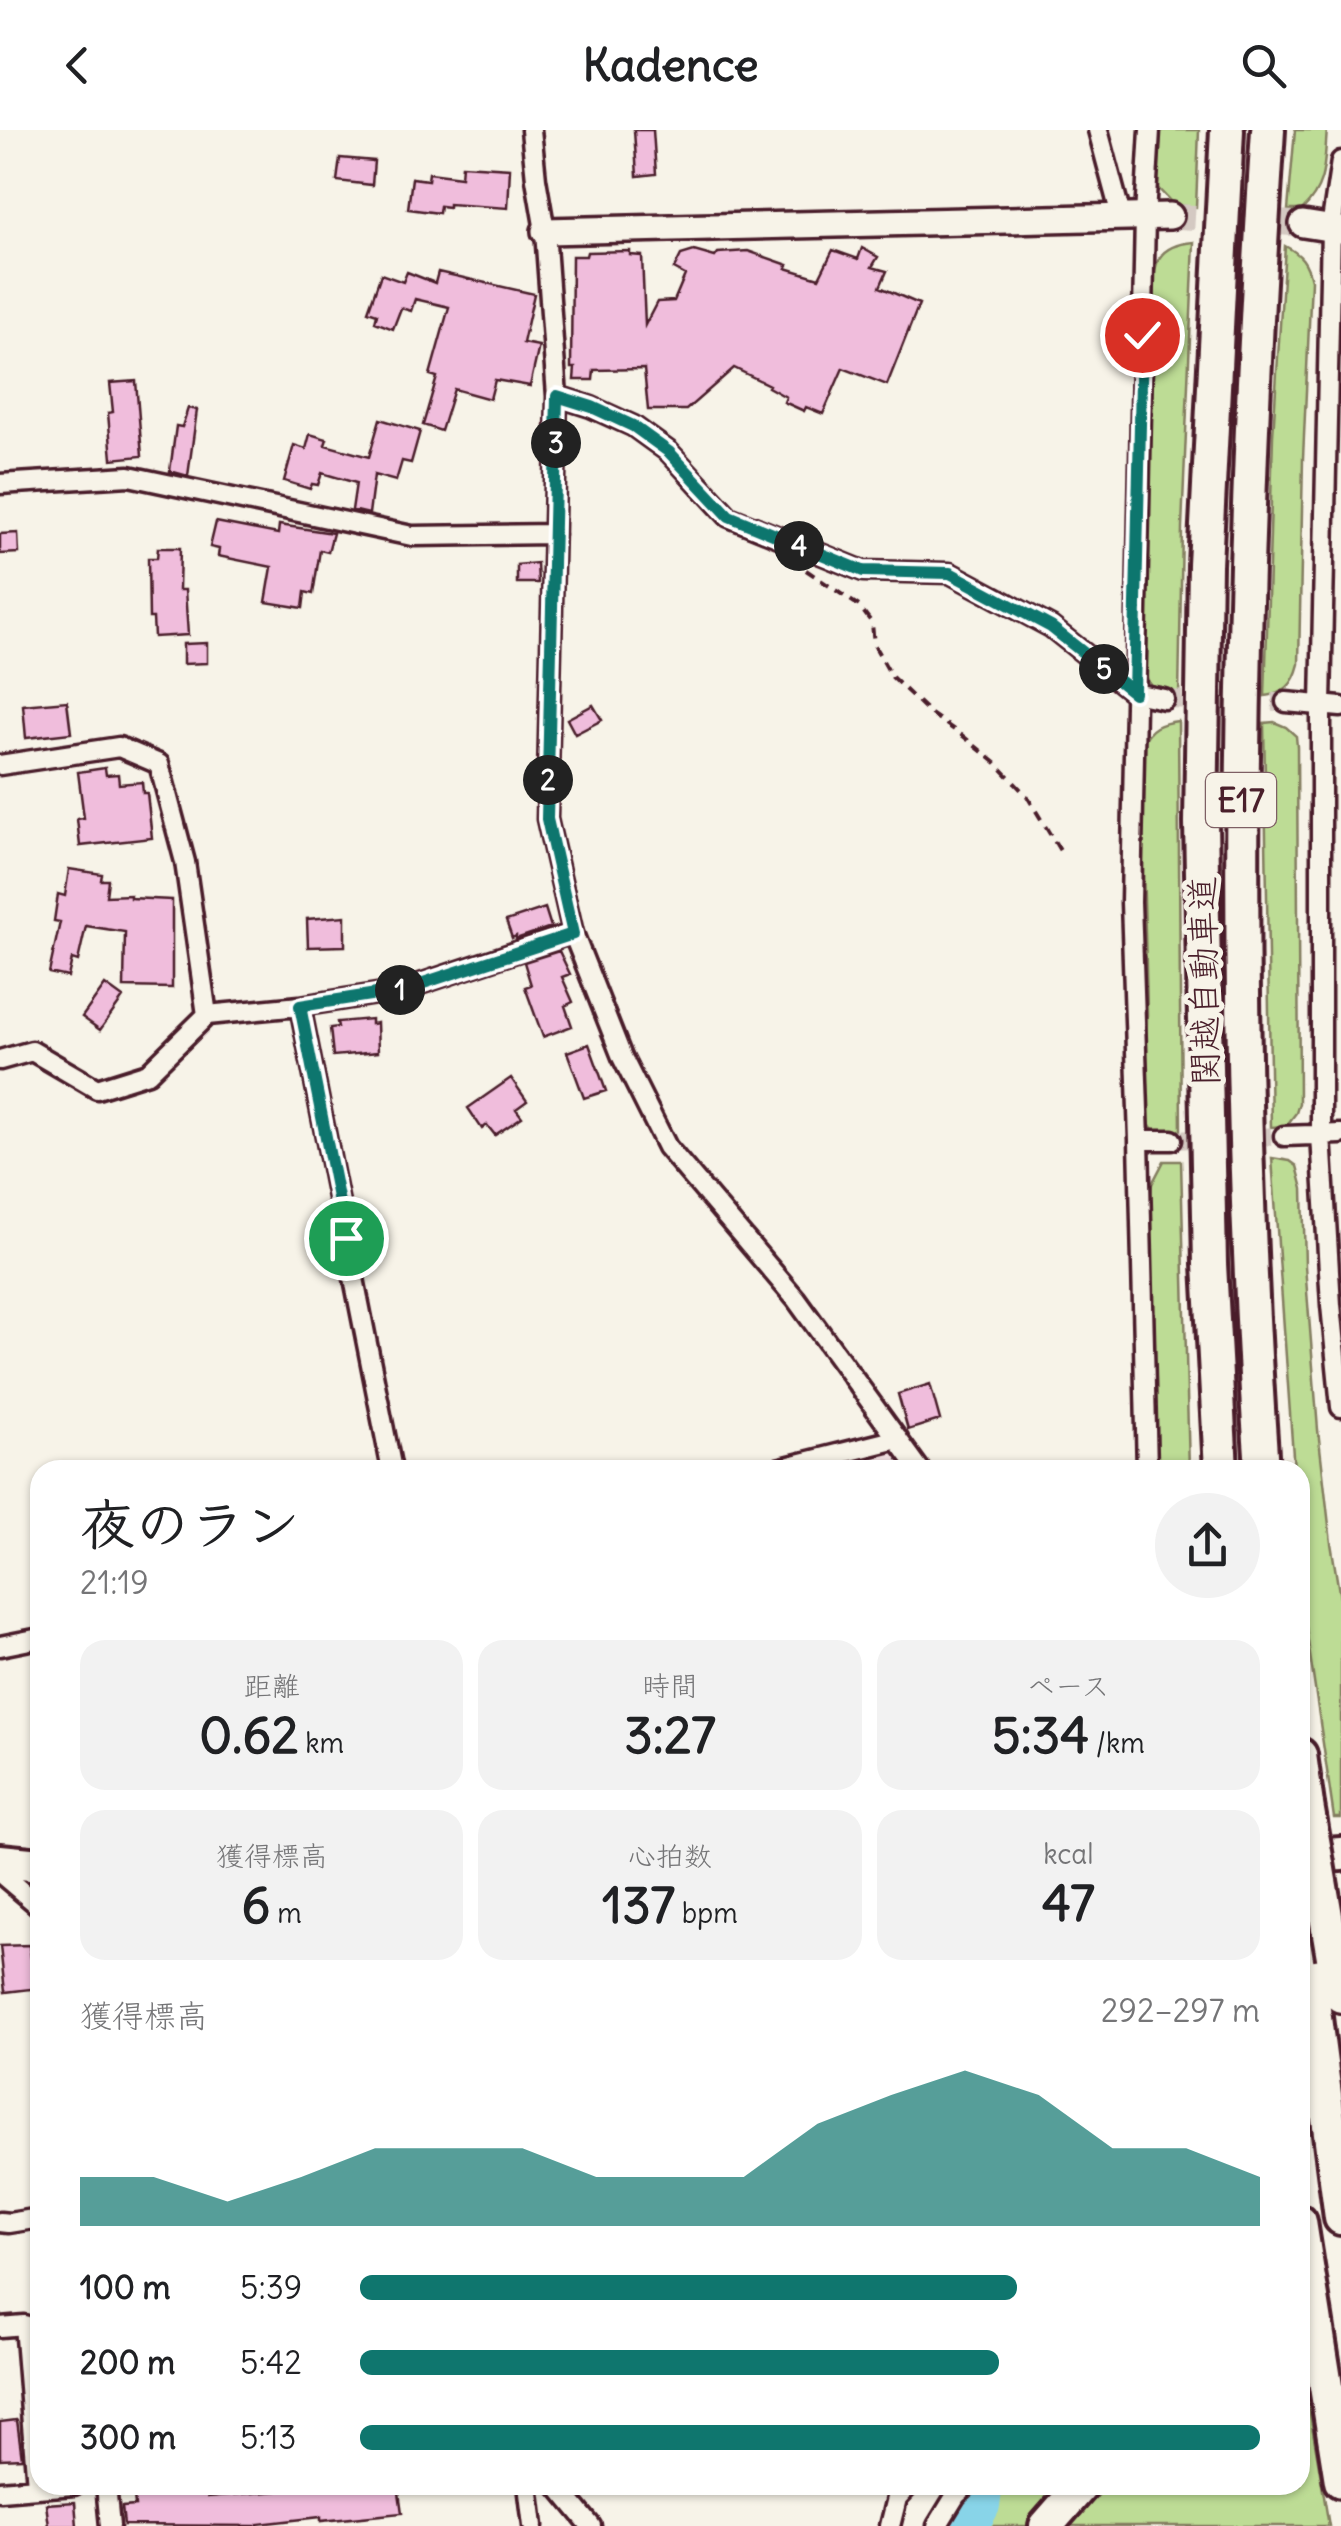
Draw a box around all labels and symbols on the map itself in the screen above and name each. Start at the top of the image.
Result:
pin [1100,293,1185,378]
pin: 3 [531,418,581,468]
pin: 4 [774,521,824,571]
pin: 5 [1079,644,1129,694]
pin: 2 [523,755,573,805]
road number: E17 [1206,773,1276,827]
street label: 関越自動車道 [1179,876,1227,1086]
pin: 1 [375,965,425,1015]
pin [304,1196,389,1281]

